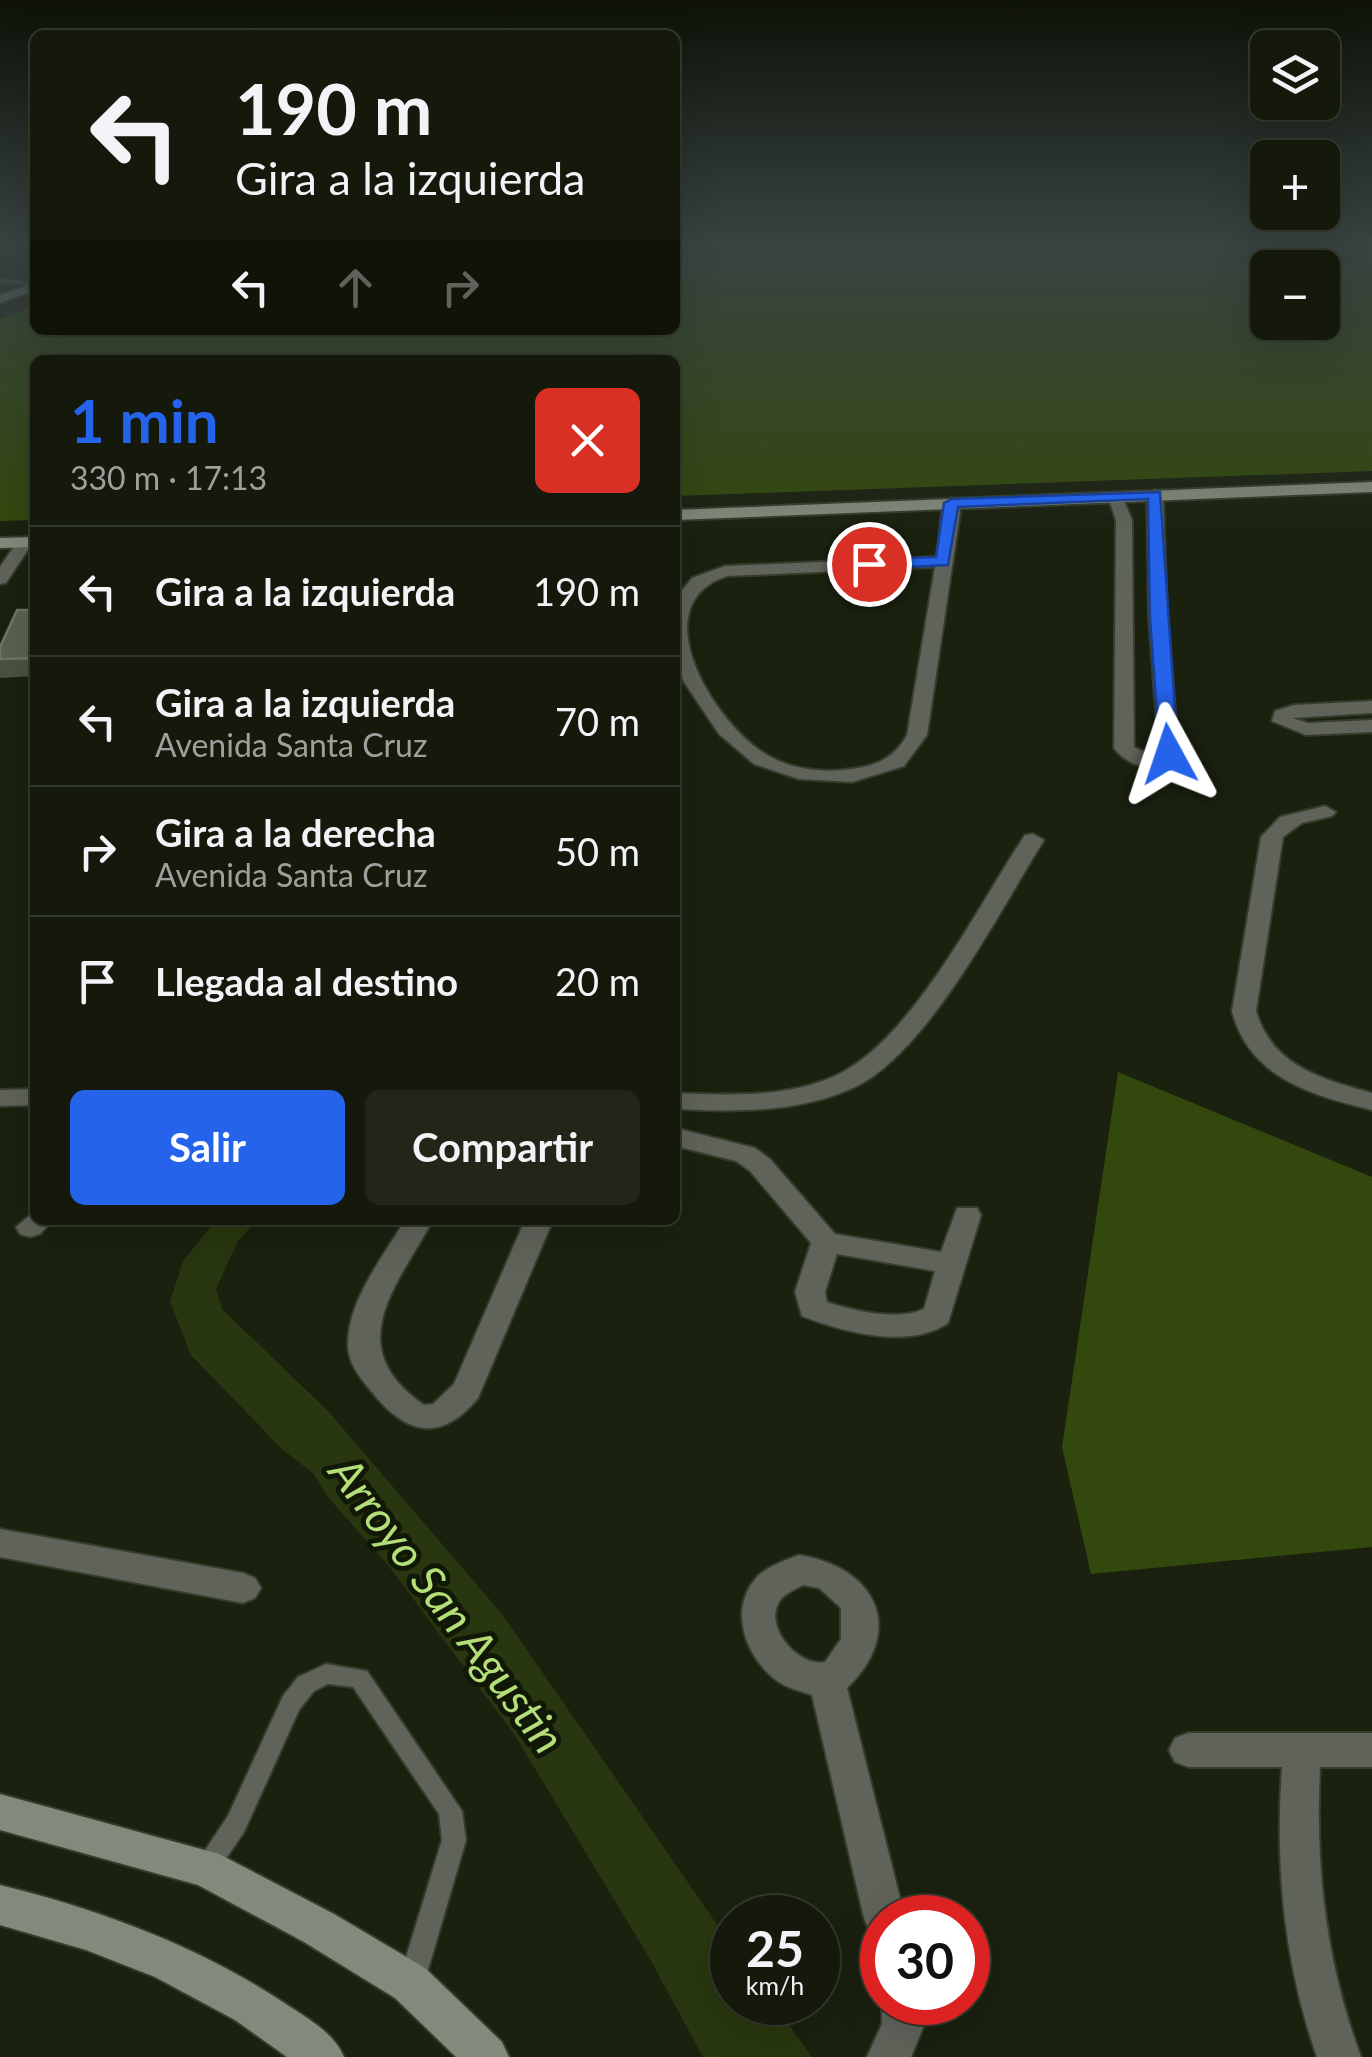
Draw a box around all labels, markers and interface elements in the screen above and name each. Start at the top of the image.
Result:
map controls [1250,30,1340,340]
button: layers [1250,30,1340,120]
text: 190 m [235,66,432,150]
icon: left [70,70,200,200]
button: + [1250,140,1340,230]
text: Gira a la izquierda [235,151,585,205]
button: − [1250,250,1340,340]
icon: left [223,260,278,315]
icon: ahead [328,260,383,315]
icon: right [433,260,488,315]
text: 1 min [70,384,219,456]
button: close [535,388,640,493]
text: 330 m · 17:13 [70,458,267,497]
pin [827,522,912,607]
icon: arrive [842,537,897,592]
icon: left [70,564,125,619]
text: Gira a la izquierda [155,568,455,614]
text: 190 m [533,568,640,614]
text: Gira a la izquierda [155,679,455,725]
icon: left [70,694,125,749]
text: 70 m [555,698,640,744]
position arrow [1117,702,1221,806]
text: Avenida Santa Cruz [155,725,427,764]
text: Gira a la derecha [155,809,436,855]
icon: right [70,824,125,879]
text: 50 m [555,828,640,874]
text: Avenida Santa Cruz [155,855,427,894]
icon: arrive [70,954,125,1009]
text: Llegada al destino [155,958,458,1004]
text: 20 m [555,958,640,1004]
button: Salir [70,1090,345,1205]
button: Compartir [365,1090,640,1205]
water label: Arroyo San Agustin [318,1444,577,1763]
speed limit sign: 30 [860,1895,990,2025]
text: 25 [746,1918,804,1978]
text: km/h [746,1970,804,2000]

